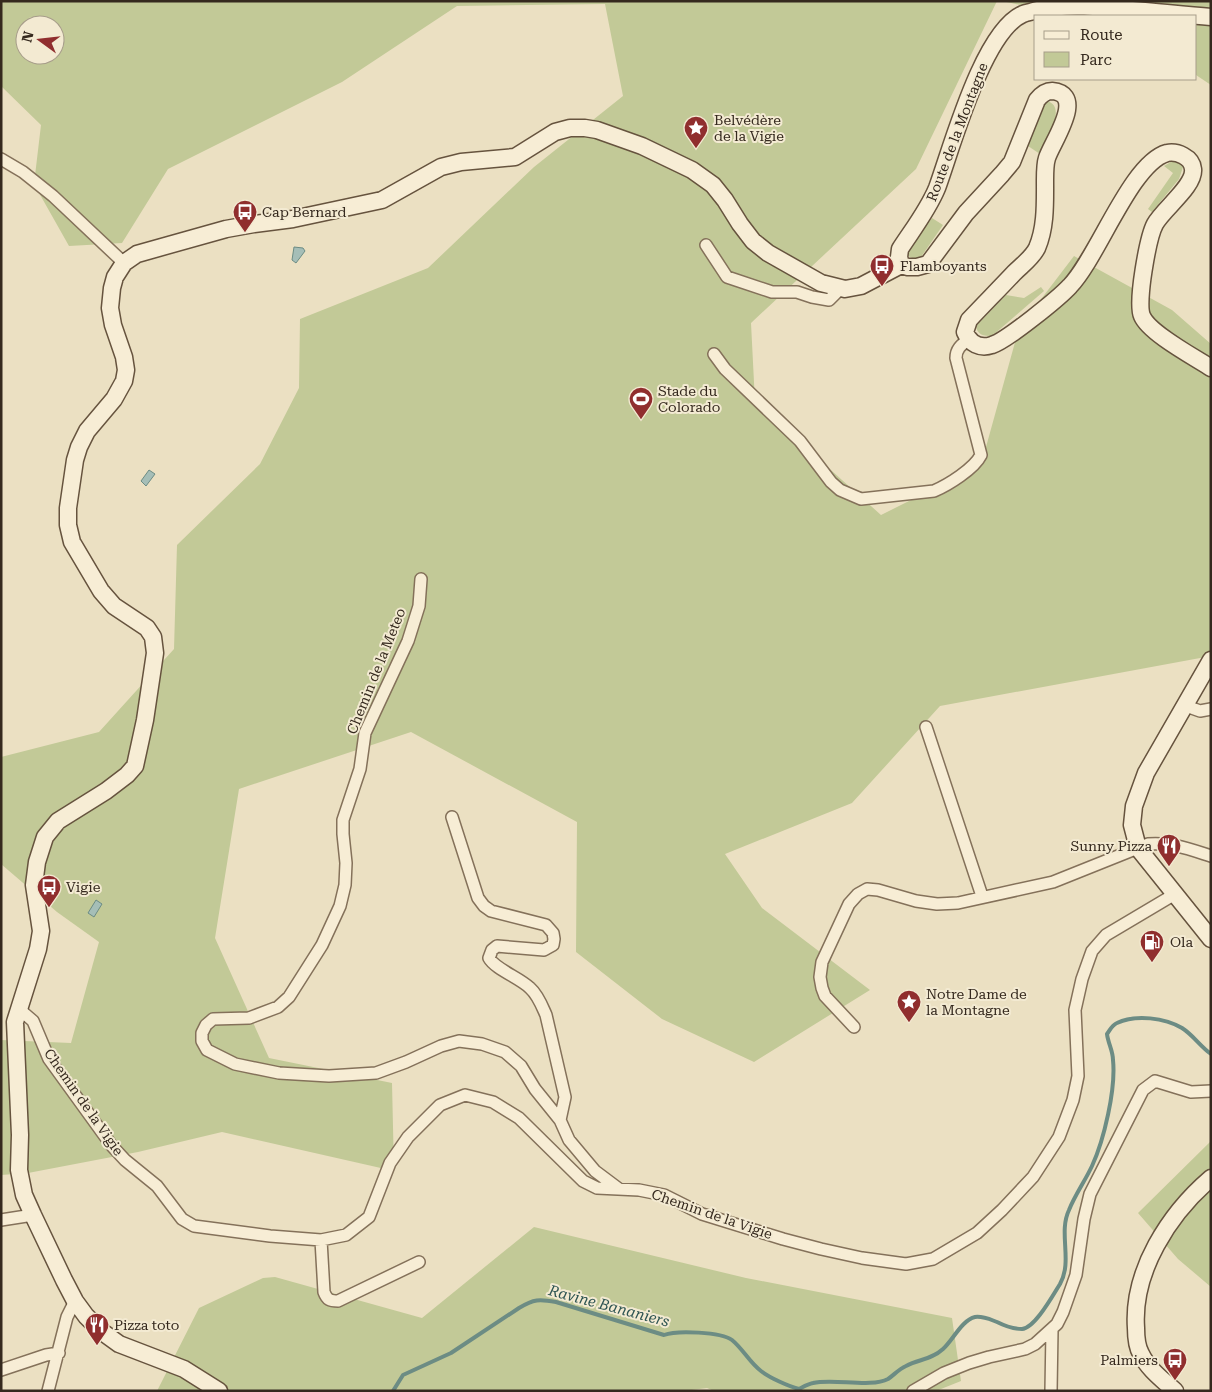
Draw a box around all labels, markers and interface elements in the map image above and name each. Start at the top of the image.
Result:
north arrow [15,15,65,65]
legend [1034,15,1197,80]
text: Route [1080,26,1122,44]
text: N [18,29,37,44]
text: Parc [1080,51,1112,69]
street label: Route de la Montagne [923,60,991,204]
place label: Belvédère de la Vigie [714,112,784,144]
place icon: Belvédère de la Vigie [683,115,709,149]
bus stop icon: Cap Bernard [232,199,258,233]
place label: Cap Bernard [262,204,346,220]
bus stop icon: Flamboyants [869,253,895,287]
place label: Flamboyants [900,258,987,274]
place label: Stade du Colorado [658,383,720,415]
sports icon: Stade du Colorado [628,386,654,420]
street label: Chemin de la Meteo [343,606,409,736]
restaurant icon: Sunny Pizza [1156,833,1182,867]
place label: Sunny Pizza [1070,838,1152,854]
bus stop icon: Vigie [36,874,62,908]
place label: Vigie [66,879,101,895]
fuel station icon: Ola [1139,929,1165,963]
place label: Ola [1170,934,1193,950]
place label: Notre Dame de la Montagne [926,986,1027,1018]
place icon: Notre Dame de la Montagne [896,989,922,1023]
street label: Chemin de la Vigie [41,1046,127,1159]
street label: Chemin de la Vigie [650,1186,775,1242]
water label: Ravine Bananiers [546,1281,671,1331]
restaurant icon: Pizza toto [84,1312,110,1346]
place label: Pizza toto [114,1317,179,1333]
bus stop icon: Palmiers [1162,1347,1188,1381]
place label: Palmiers [1100,1352,1158,1368]

